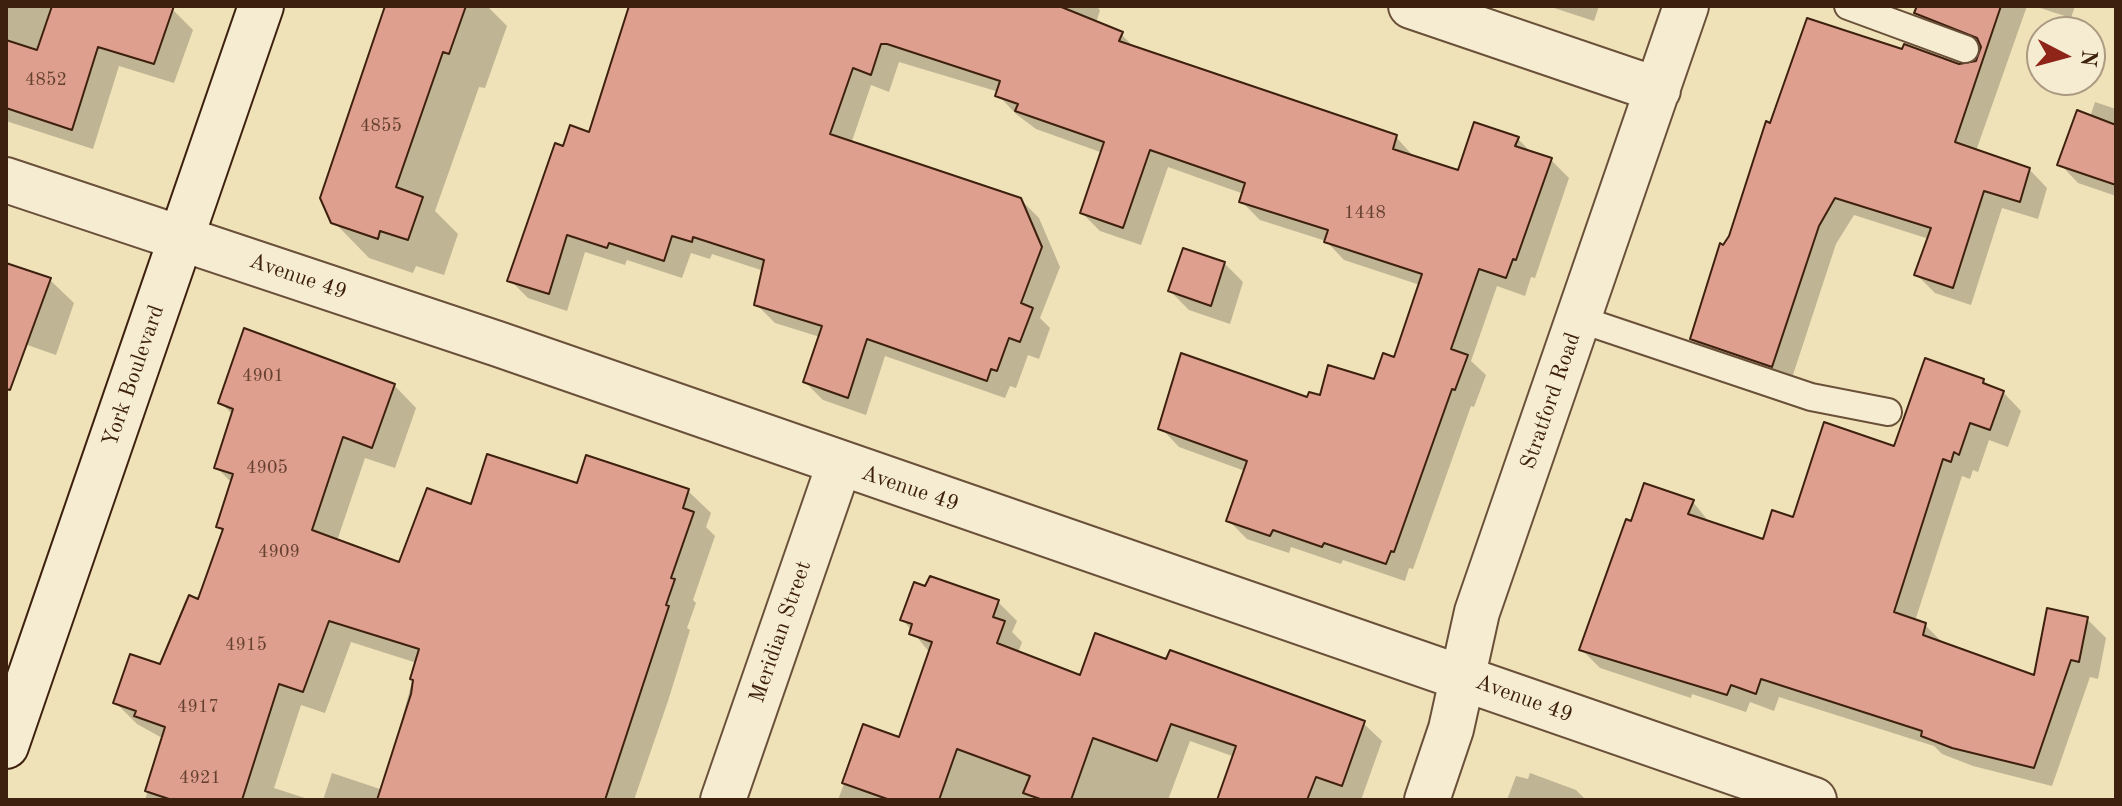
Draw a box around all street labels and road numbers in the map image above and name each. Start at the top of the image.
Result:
street label: Avenue 49 [246,248,350,306]
street label: York Boulevard [97,302,171,450]
street label: Stratford Road [1515,329,1587,473]
street label: Avenue 49 [858,460,962,518]
street label: Meridian Street [744,558,818,706]
street label: Avenue 49 [1472,669,1576,729]

